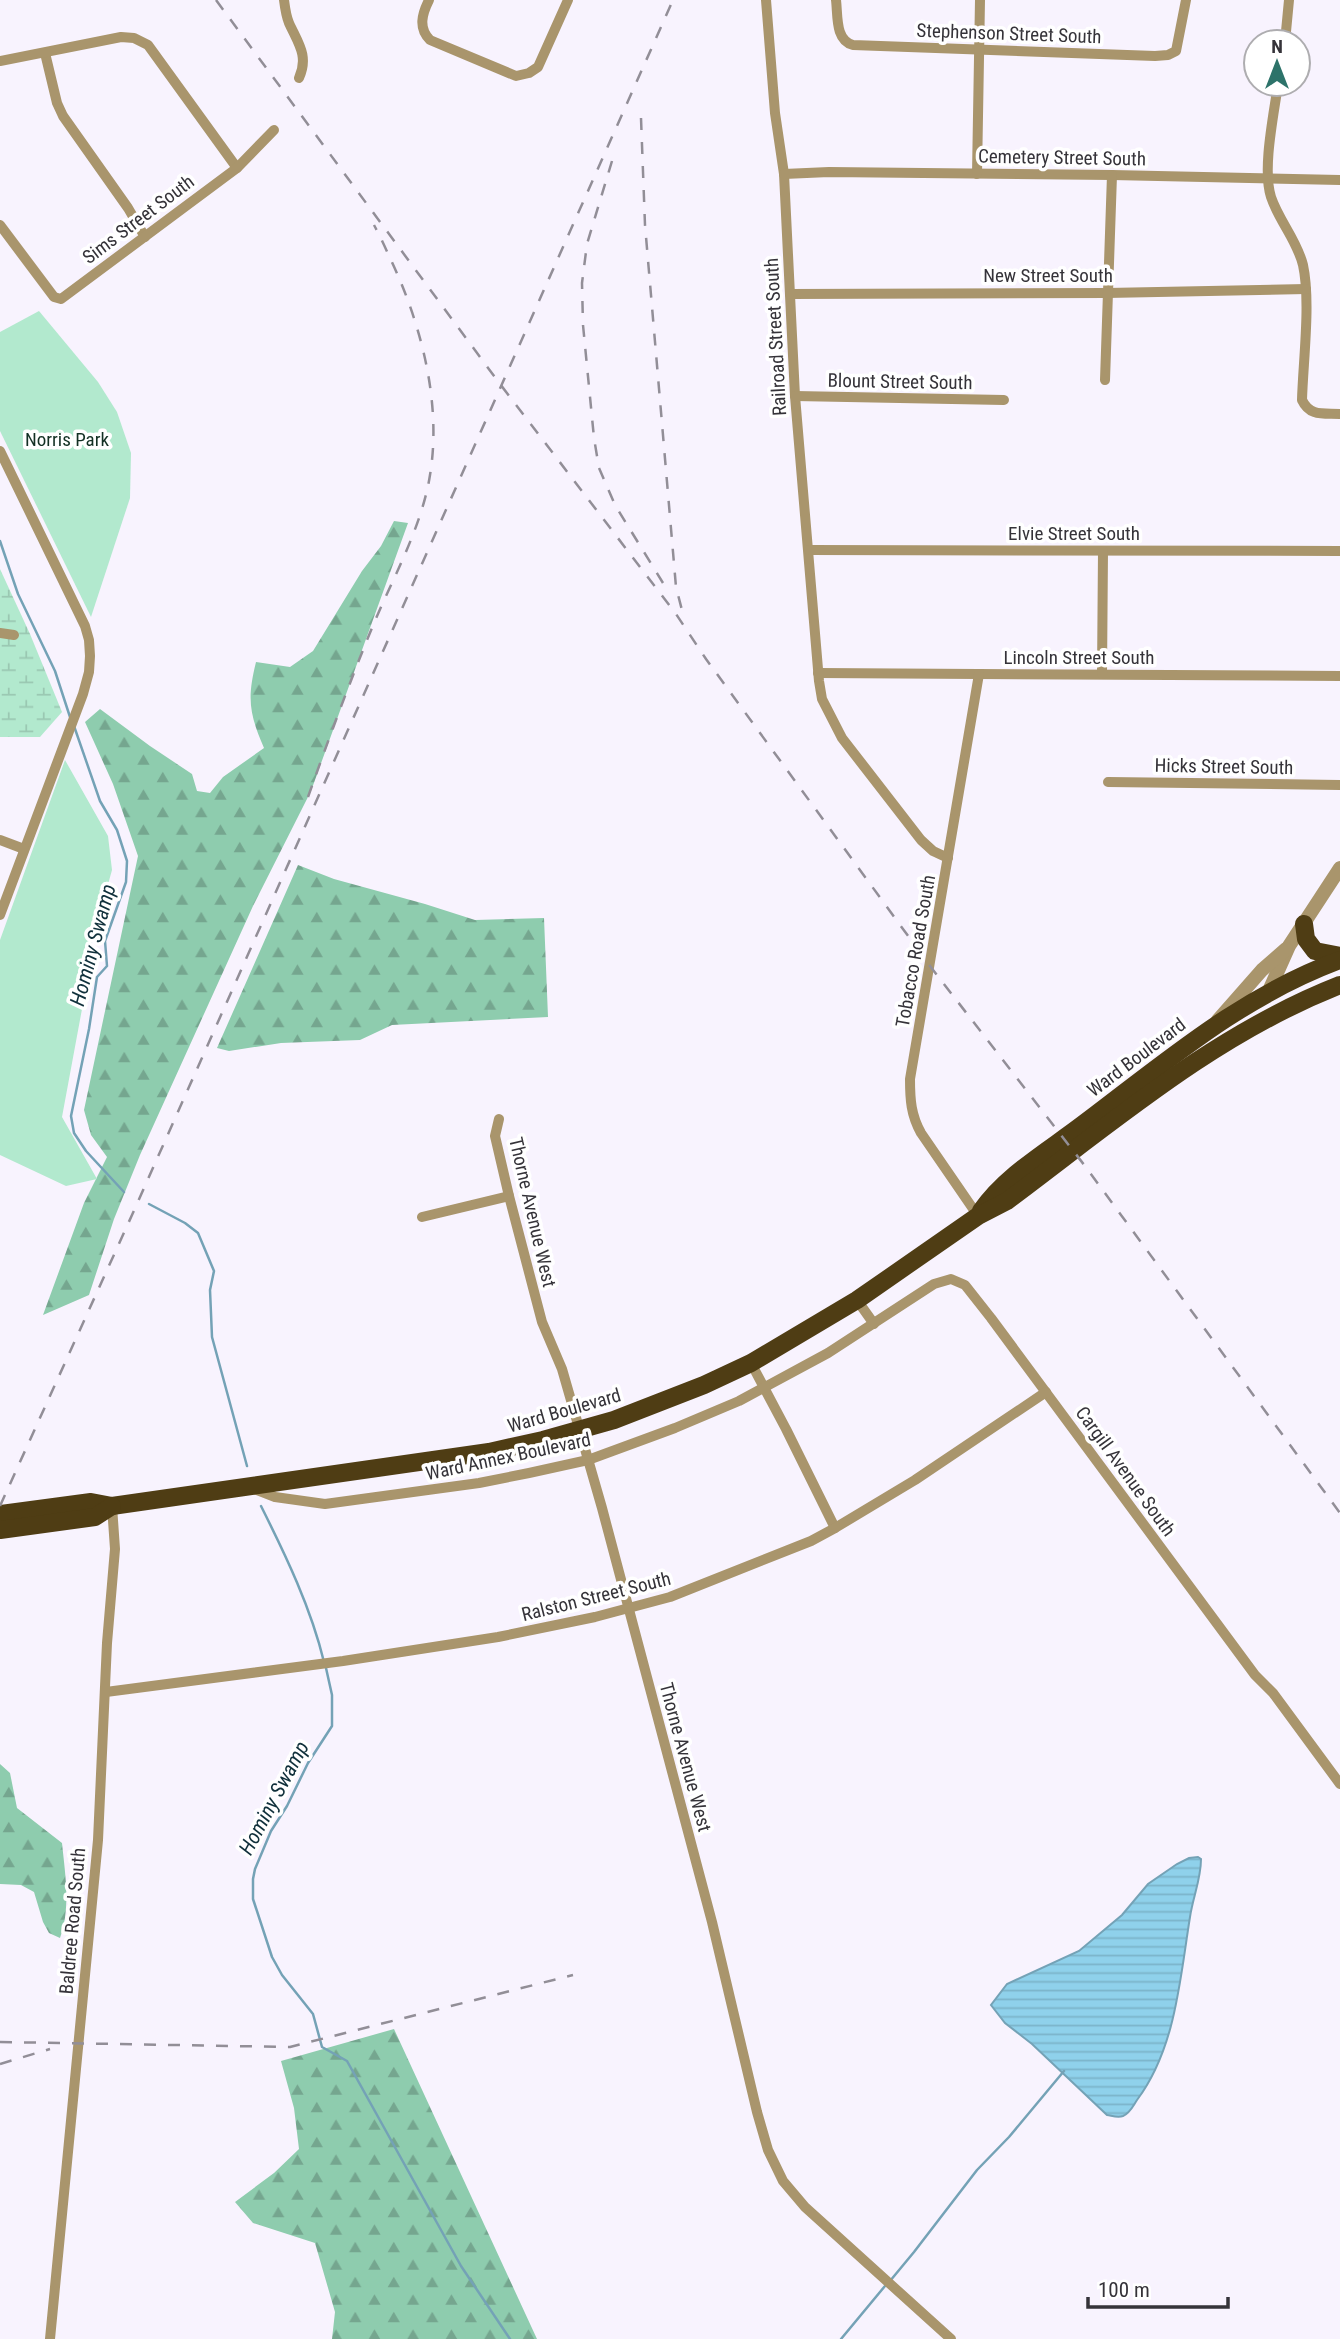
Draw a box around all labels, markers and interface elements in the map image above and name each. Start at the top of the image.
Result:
street label: Stephenson Street South [916,19,1102,48]
north arrow [1242,28,1312,98]
text: N [1271,35,1283,58]
street label: Cemetery Street South [978,145,1146,170]
street label: Sims Street South [78,170,199,269]
street label: Railroad Street South [760,257,791,417]
street label: New Street South [983,264,1113,287]
street label: Blount Street South [827,369,973,394]
park label: Norris Park [25,428,110,451]
street label: Elvie Street South [1008,522,1140,545]
street label: Lincoln Street South [1003,646,1155,669]
street label: Hicks Street South [1154,754,1294,779]
street label: Tobacco Road South [891,873,940,1029]
water label: Hominy Swamp [65,882,121,1008]
street label: Ward Boulevard [1083,1013,1190,1102]
street label: Thorne Avenue West [504,1135,561,1289]
street label: Ward Boulevard [505,1383,624,1438]
street label: Cargill Avenue South [1071,1402,1180,1541]
street label: Ward Annex Boulevard [424,1428,593,1485]
street label: Ralston Street South [519,1567,673,1626]
street label: Thorne Avenue West [655,1680,716,1834]
water label: Hominy Swamp [234,1737,314,1859]
street label: Baldree Road South [55,1847,90,1995]
scale bar [1088,2266,1228,2310]
text: 100 m [1098,2278,1150,2302]

